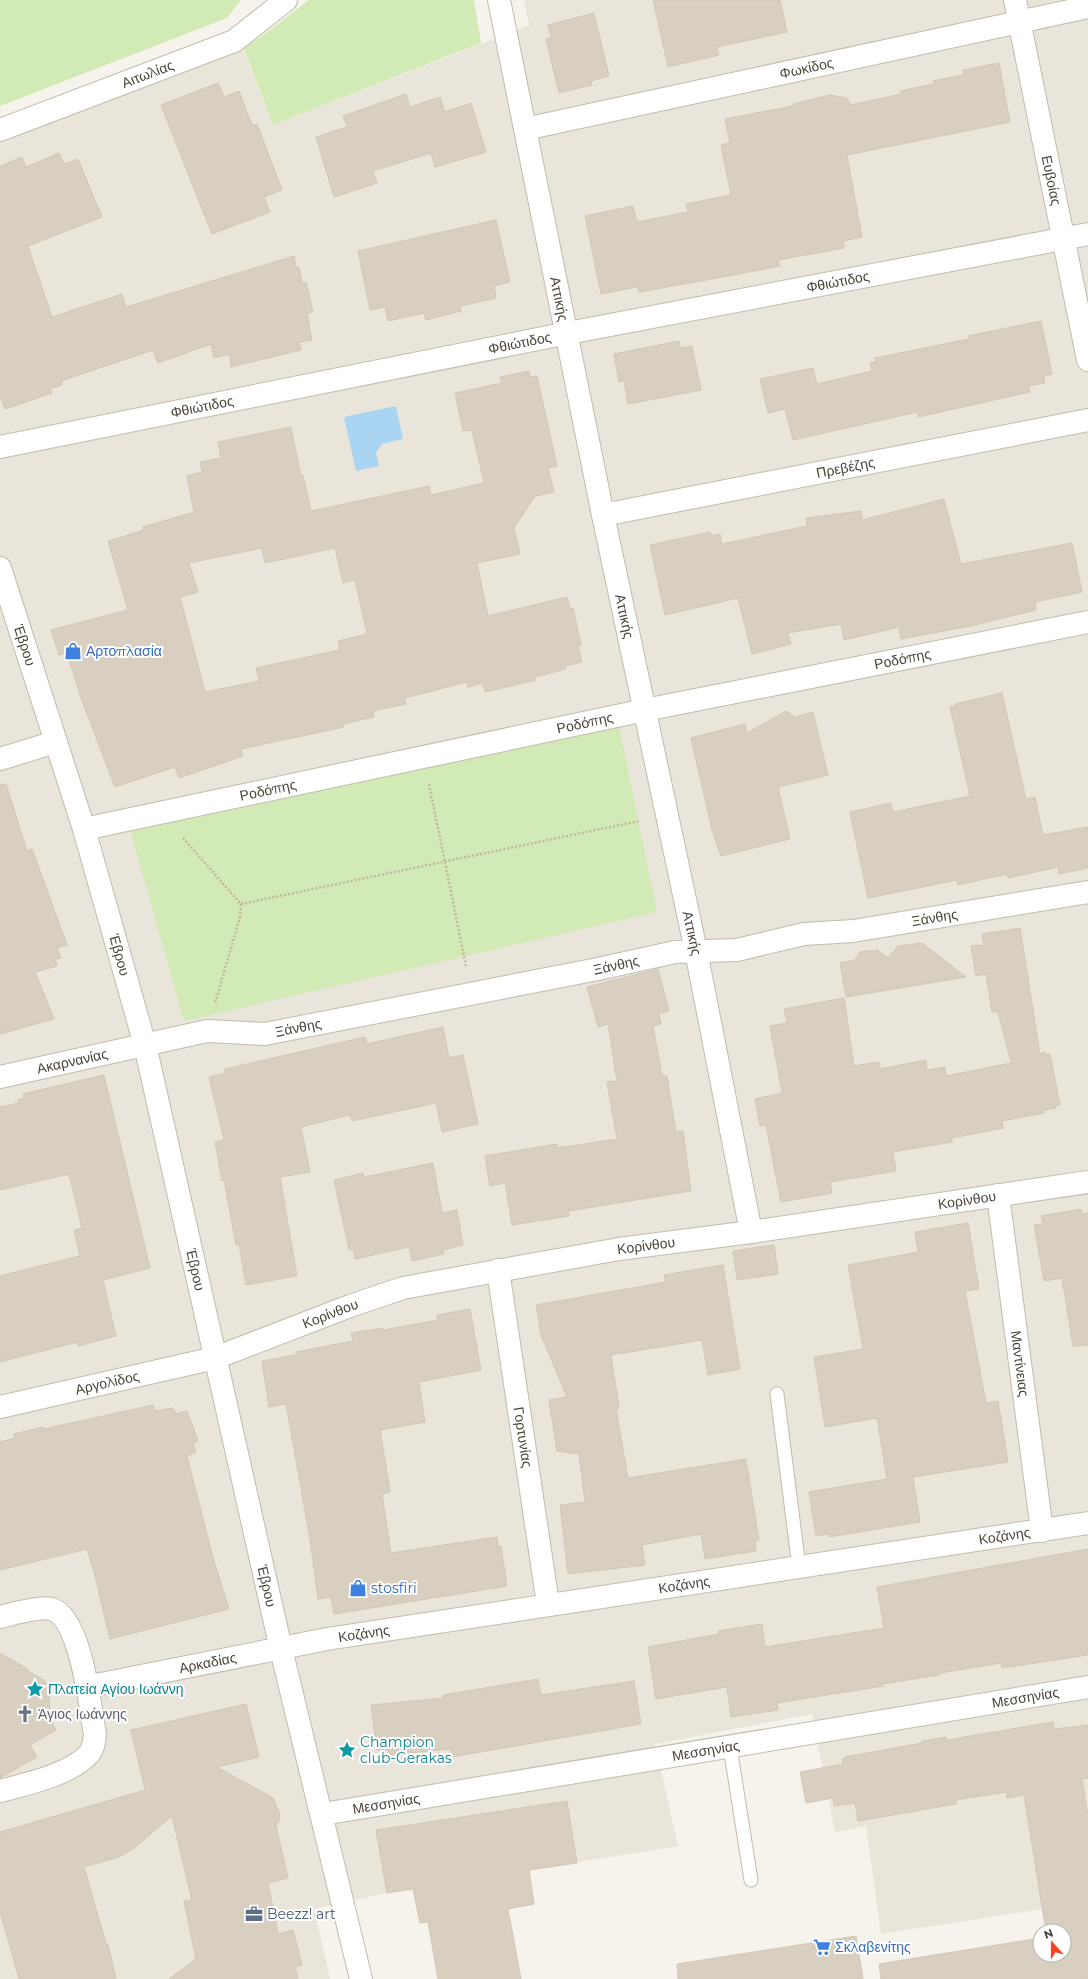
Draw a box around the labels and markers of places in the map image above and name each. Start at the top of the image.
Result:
shop icon: Αρτοπλασία [63,641,83,661]
place label: Αρτοπλασία [86,642,162,660]
shop icon: stosfiri [348,1578,368,1598]
place label: stosfiri [371,1579,417,1597]
place icon: Πλατεία Αγίου Ιωάννη [25,1679,45,1699]
place label: Πλατεία Αγίου Ιωάννη [48,1680,183,1698]
church icon: Άγιος Ιωάννης [15,1704,35,1724]
place label: Άγιος Ιωάννης [38,1705,127,1723]
place label: Champion club-Gerakas [360,1733,452,1767]
place icon: Champion club-Gerakas [337,1740,357,1760]
office icon: Beezz! art [244,1904,264,1924]
place label: Beezz! art [267,1905,336,1923]
supermarket icon: Σκλαβενίτης [812,1937,832,1957]
place label: Σκλαβενίτης [835,1938,911,1956]

